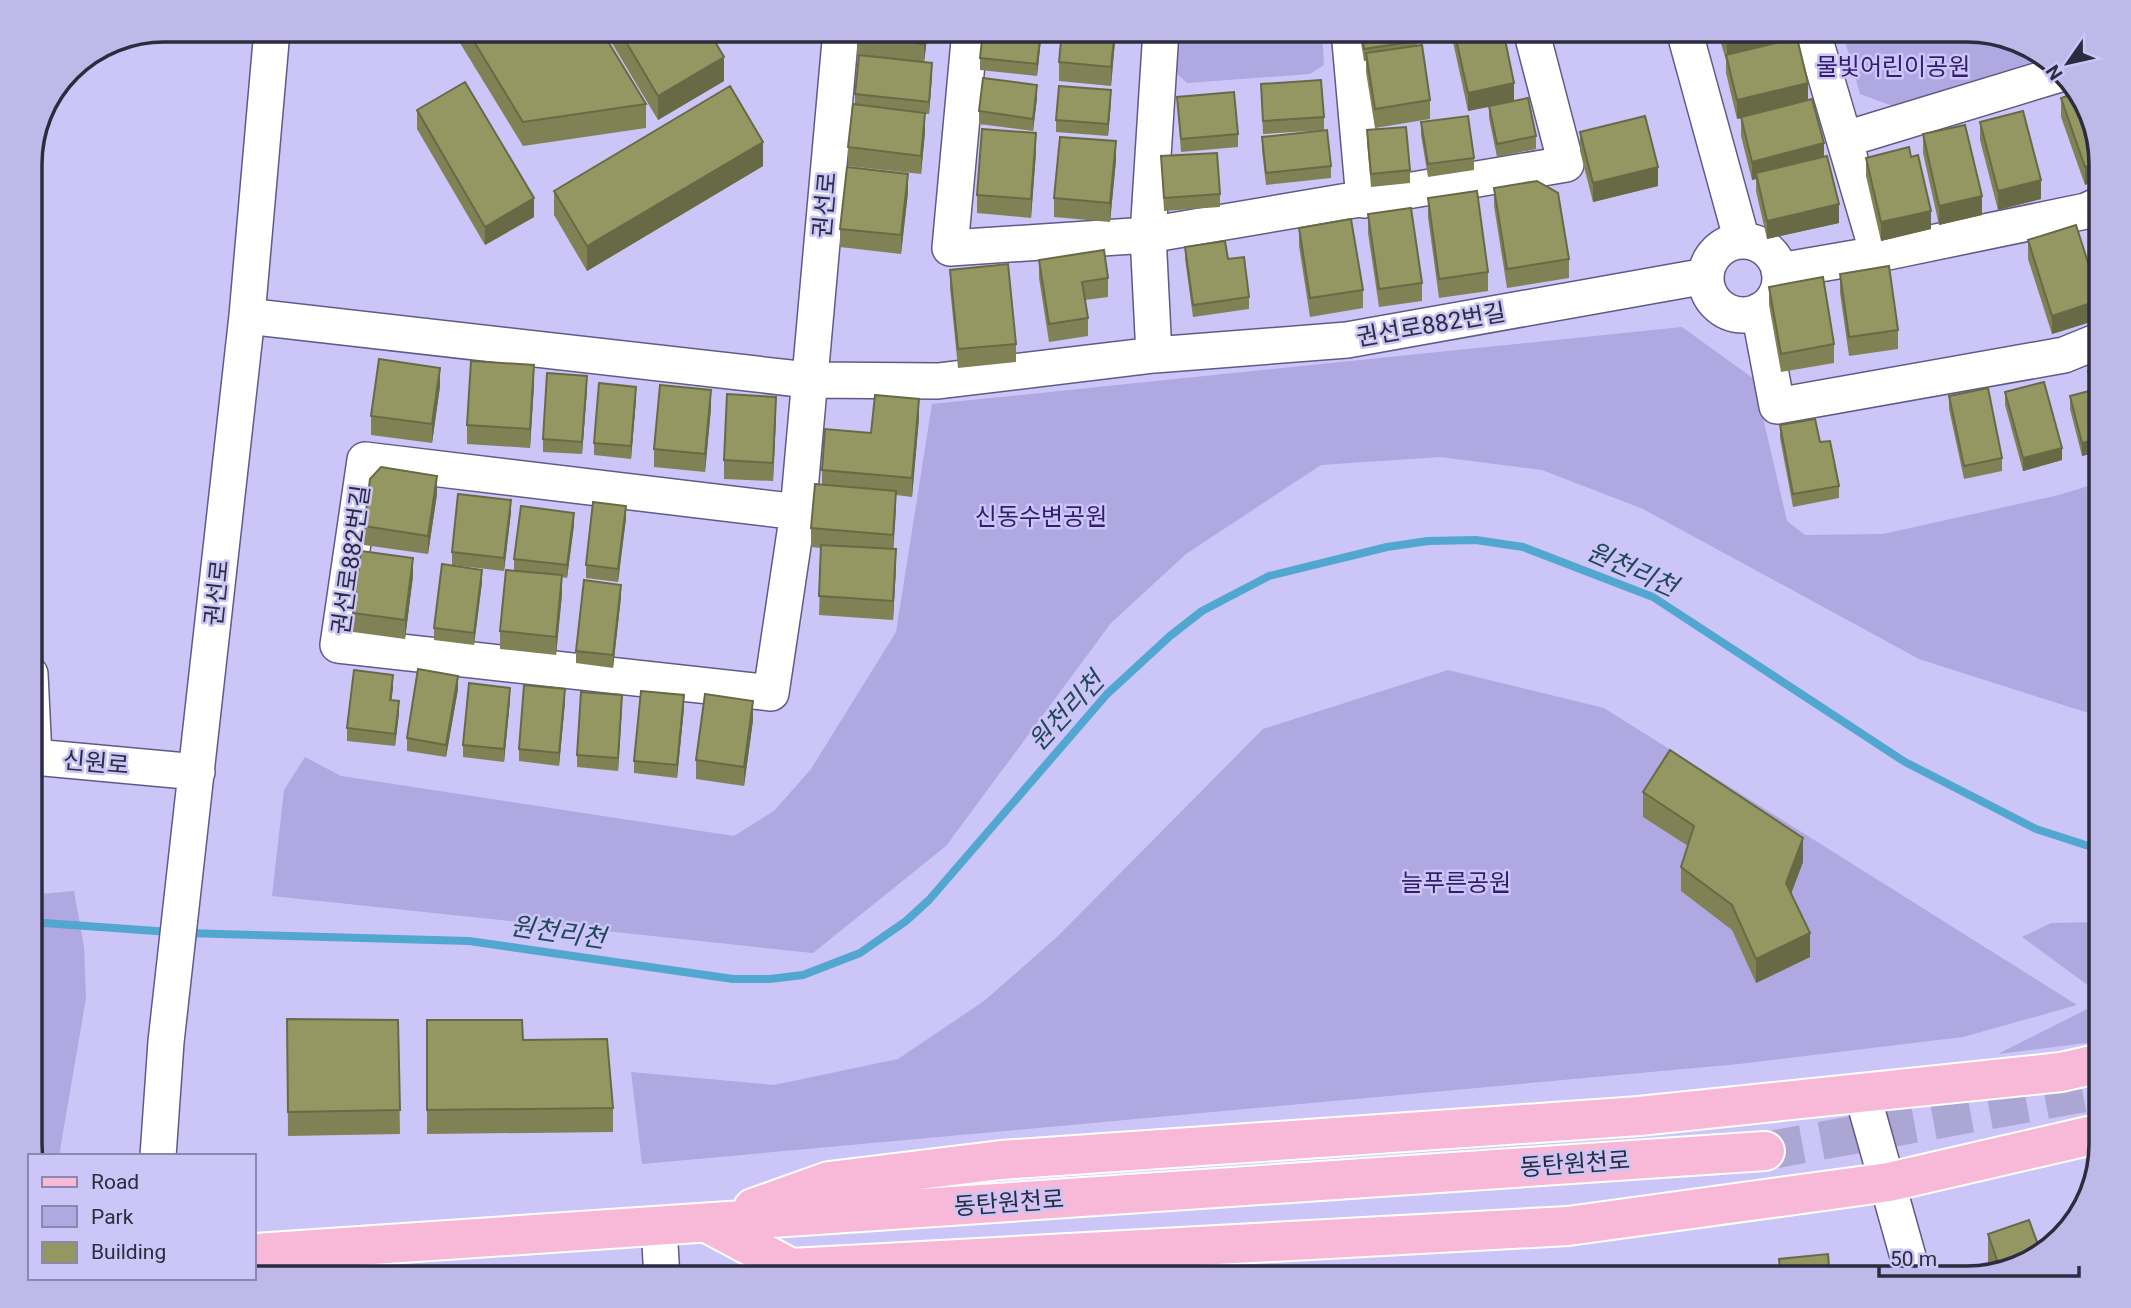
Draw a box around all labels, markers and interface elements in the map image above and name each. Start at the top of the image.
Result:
north arrow [2033,28,2103,98]
park label: 물빛어린이공원 [1816,53,1970,81]
text: N [2041,60,2068,84]
street label: 권선로 [808,171,842,239]
street label: 권선로882번길 [1354,298,1508,352]
street label: 권선로882번길 [327,483,375,637]
park label: 신동수변공원 [975,503,1107,531]
water label: 원천리천 [1582,536,1685,603]
street label: 권선로 [200,559,234,627]
water label: 원천리천 [1022,664,1112,756]
street label: 신원로 [62,746,130,780]
park label: 늘푸른공원 [1401,869,1511,897]
water label: 원천리천 [509,910,611,954]
street label: 동탄원천로 [1519,1146,1631,1182]
legend [28,1154,256,1280]
text: Road [91,1170,139,1194]
street label: 동탄원천로 [953,1185,1065,1221]
text: Park [91,1205,134,1229]
scale bar [1879,1234,2078,1278]
text: Building [91,1240,166,1264]
text: 50 m [1890,1247,1937,1271]

